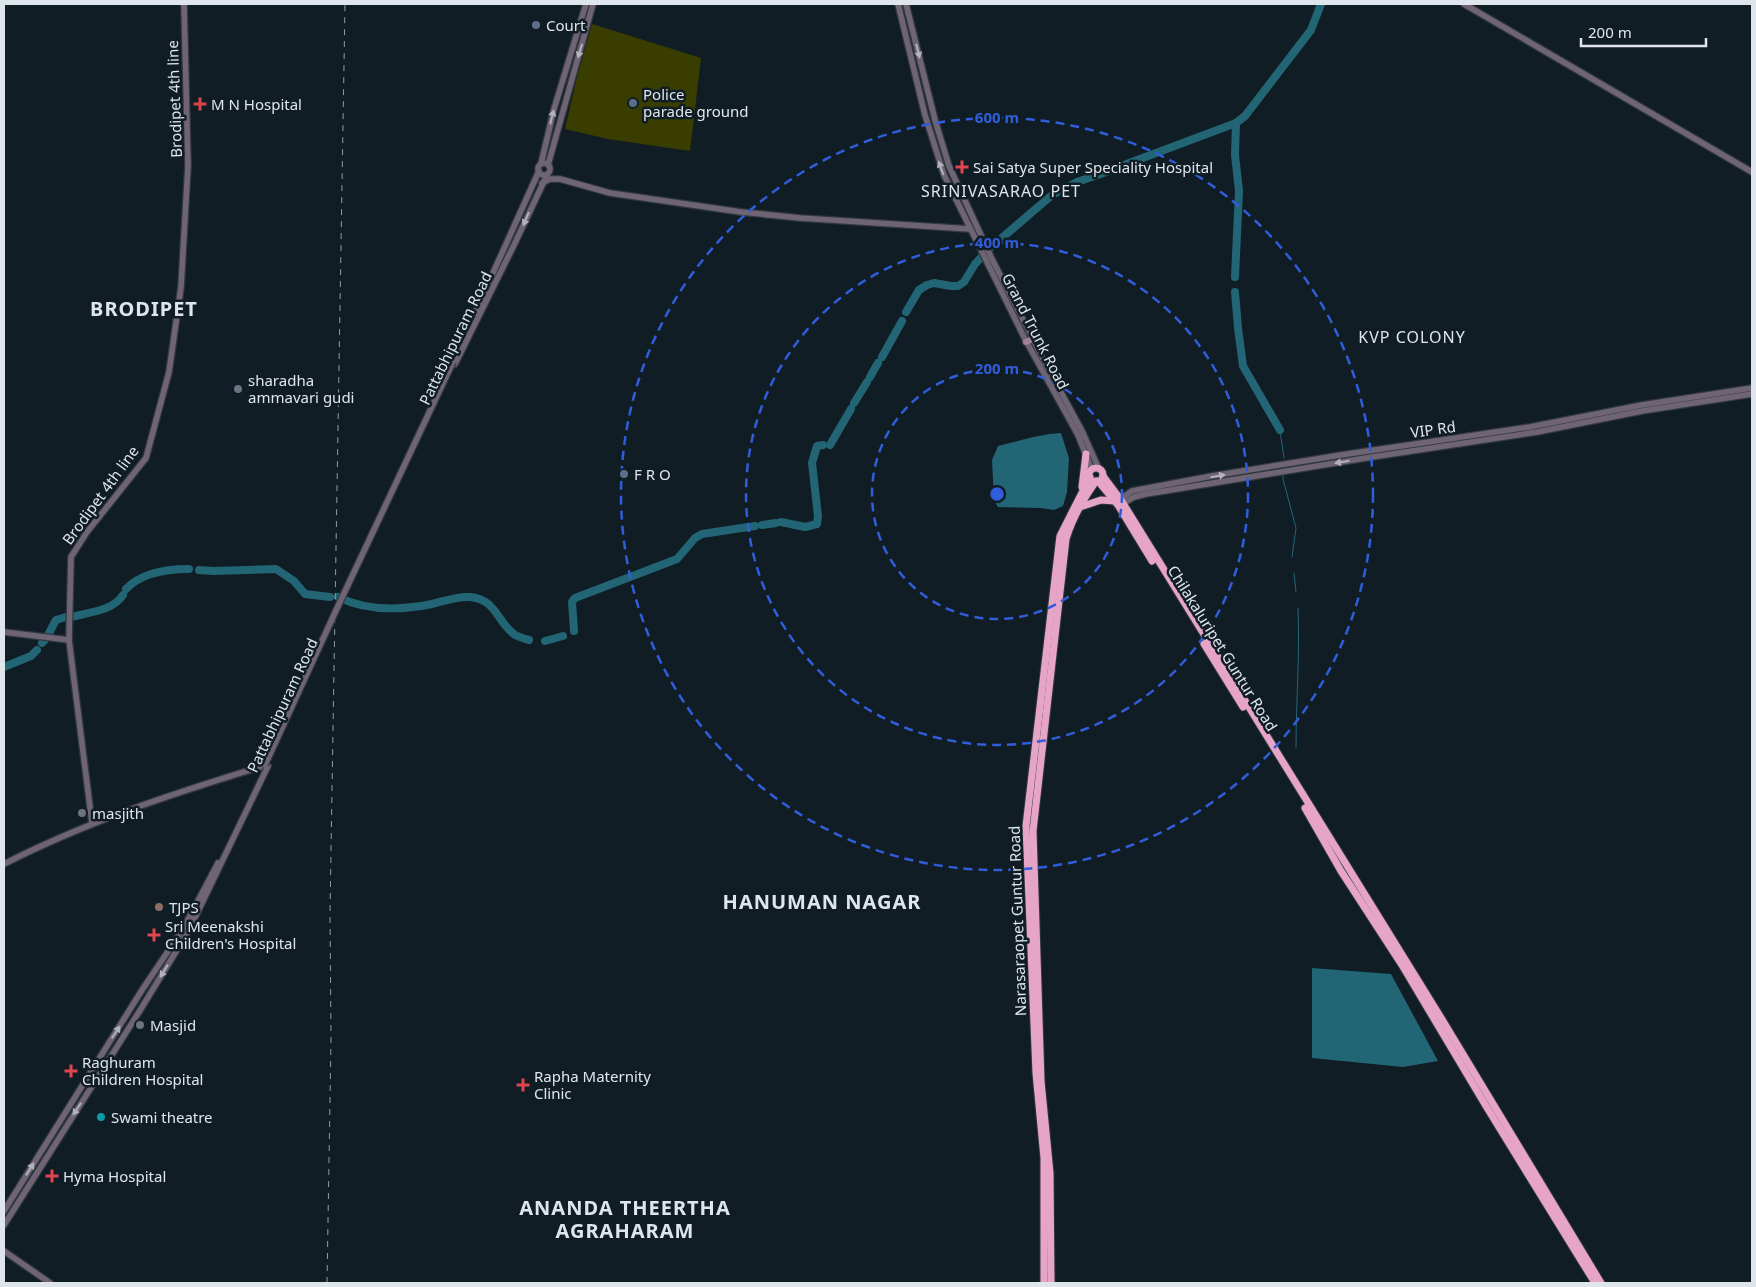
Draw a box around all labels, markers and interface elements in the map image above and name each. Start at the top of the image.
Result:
place label: Court [546,15,586,35]
scale bar [1581,15,1706,47]
marker: Court [530,19,542,31]
text: 200 m [1588,22,1632,42]
street label: Brodipet 4th line [162,40,186,158]
one-way arrow [576,43,584,58]
one-way arrow [914,43,922,58]
place label: Police parade ground [643,84,749,121]
place label: M N Hospital [211,94,302,114]
marker: M N Hospital [193,97,207,111]
marker: Police parade ground [627,97,639,109]
text: 600 m [975,107,1019,127]
one-way arrow [548,109,556,124]
place label: Sai Satya Super Speciality Hospital [973,157,1213,177]
one-way arrow [937,160,945,175]
marker: Sai Satya Super Speciality Hospital [955,160,969,174]
district label: SRINIVASARAO PET [921,180,1081,202]
one-way arrow [521,212,529,226]
text: 400 m [975,232,1019,252]
street label: Pattabhipuram Road [414,268,496,408]
street label: Grand Trunk Road [998,269,1074,393]
district label: BRODIPET [90,295,198,322]
district label: KVP COLONY [1358,326,1466,348]
text: 200 m [975,358,1019,378]
place label: sharadha ammavari gudi [248,370,354,407]
marker: sharadha ammavari gudi [232,383,244,395]
street label: VIP Rd [1409,416,1457,442]
street label: Brodipet 4th line [57,442,143,548]
one-way arrow [1333,458,1349,466]
place label: F R O [634,464,671,484]
marker: F R O [618,468,630,480]
one-way arrow [1210,471,1226,479]
centre of rings [988,485,1006,503]
street label: Chilakaluripet Guntur Road [1164,561,1282,735]
street label: Pattabhipuram Road [242,635,322,775]
place label: masjith [92,803,144,823]
marker: masjith [76,807,88,819]
street label: Narasaraopet Guntur Road [1004,826,1030,1016]
district label: HANUMAN NAGAR [723,888,921,915]
place label: TJPS [169,897,199,917]
marker: TJPS [153,901,165,913]
place label: Sri Meenakshi Children's Hospital [165,916,296,953]
marker: Sri Meenakshi Children's Hospital [147,928,161,942]
one-way arrow [159,965,168,978]
place label: Masjid [150,1015,196,1035]
marker: Masjid [134,1019,146,1031]
one-way arrow [112,1025,121,1039]
place label: Raghuram Children Hospital [82,1052,203,1089]
marker: Raghuram Children Hospital [64,1064,78,1078]
place label: Rapha Maternity Clinic [534,1066,651,1103]
marker: Rapha Maternity Clinic [516,1078,530,1092]
one-way arrow [72,1102,82,1115]
place label: Swami theatre [111,1107,213,1127]
marker: Swami theatre [95,1111,107,1123]
one-way arrow [25,1163,34,1176]
place label: Hyma Hospital [63,1166,166,1186]
marker: Hyma Hospital [45,1169,59,1183]
district label: ANANDA THEERTHA AGRAHARAM [519,1194,731,1244]

